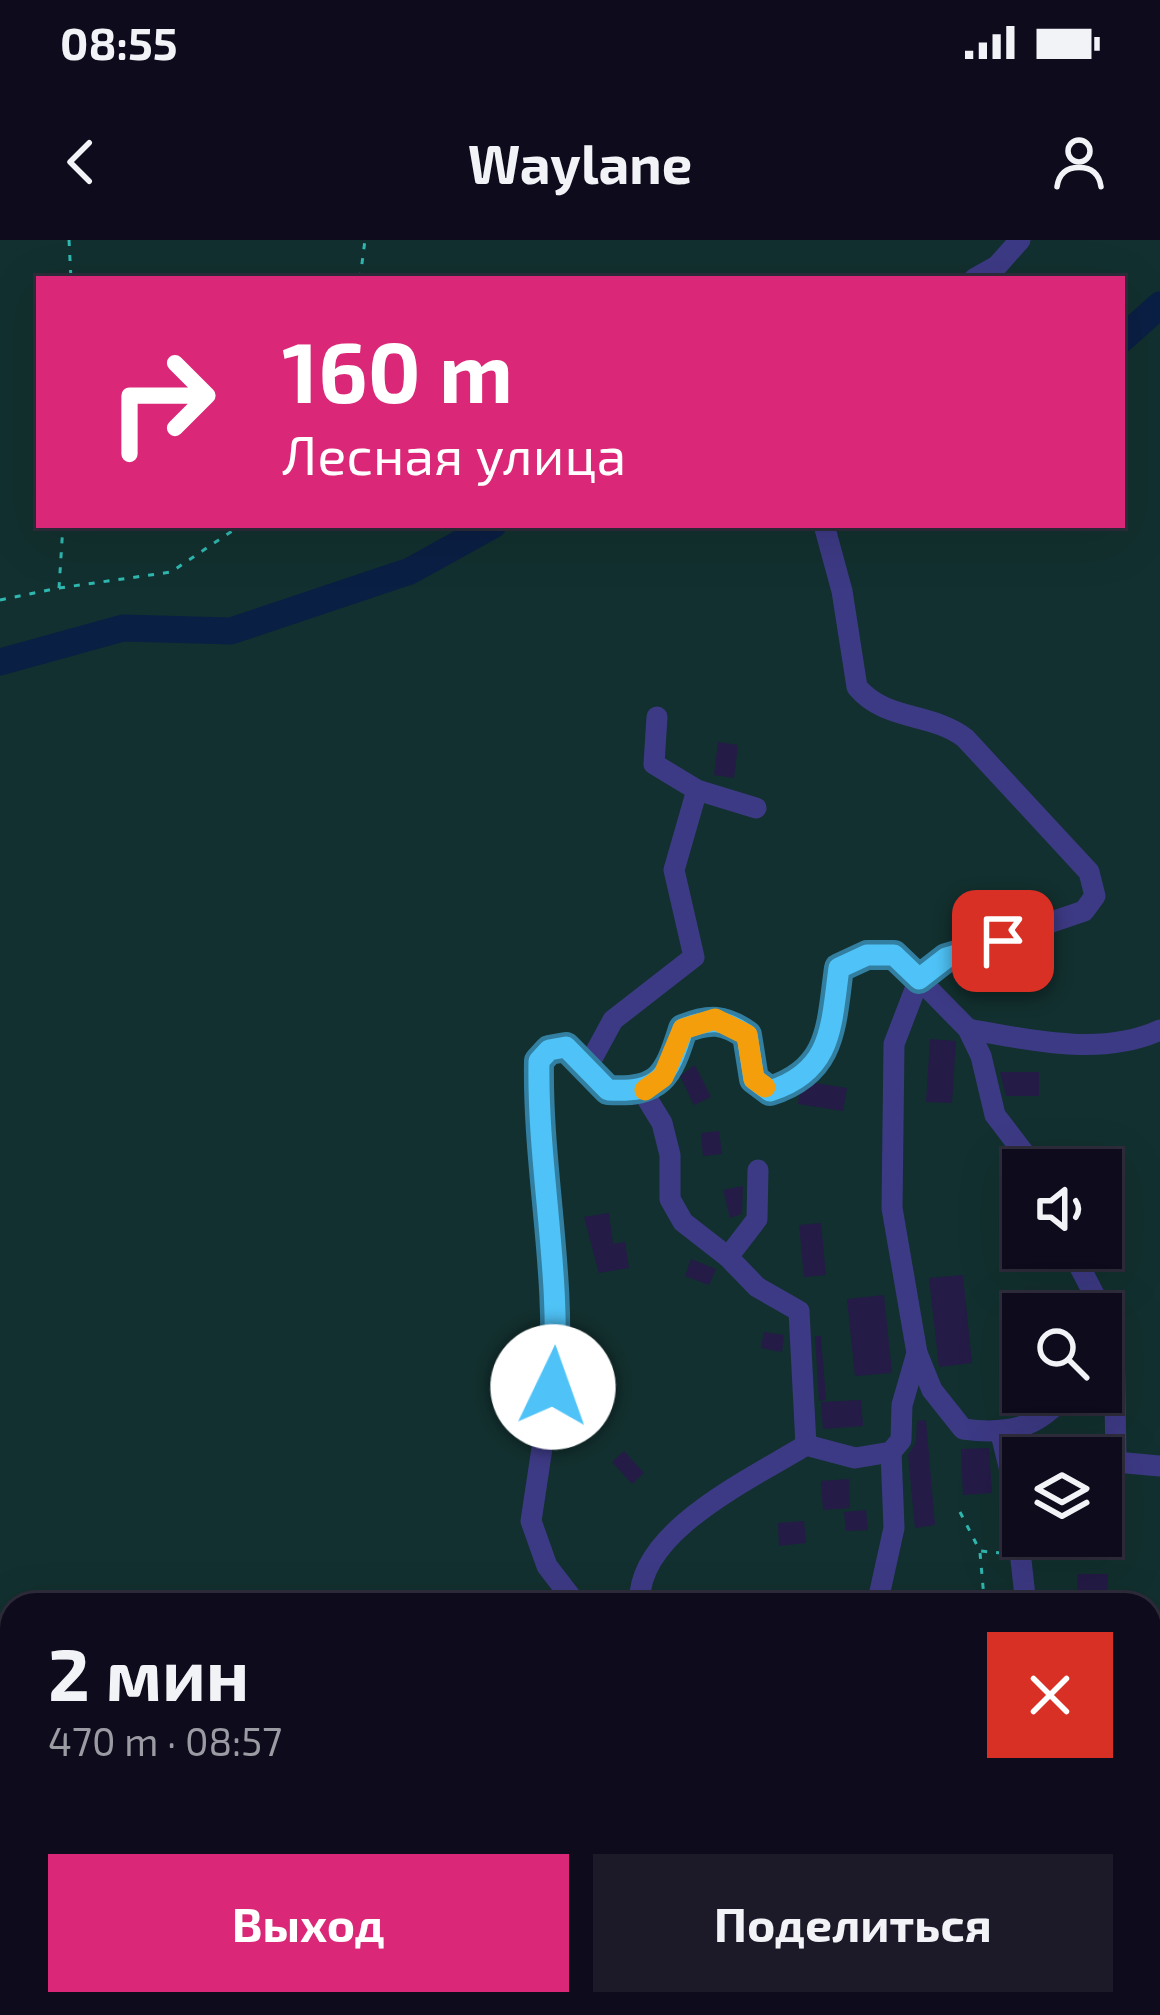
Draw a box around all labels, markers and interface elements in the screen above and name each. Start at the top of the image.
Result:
text: 08:55 [60,15,178,69]
icon: back [48,129,114,195]
icon: person [1046,129,1112,195]
text: Waylane [468,130,692,195]
text: 160 m [282,319,513,420]
icon: right [84,324,240,480]
text: Лесная улица [282,421,626,486]
pin [952,890,1054,992]
icon: arrive [970,908,1036,974]
map controls [1002,1149,1122,1557]
button: sound [1002,1149,1122,1269]
button: search [1002,1293,1122,1413]
position arrow [490,1324,616,1450]
button: layers [1002,1437,1122,1557]
text: 2 мин [48,1629,249,1715]
button: close [987,1632,1113,1758]
text: 470 m · 08:57 [48,1717,282,1764]
button: Выход [48,1854,569,1992]
button: Поделиться [593,1854,1113,1992]

